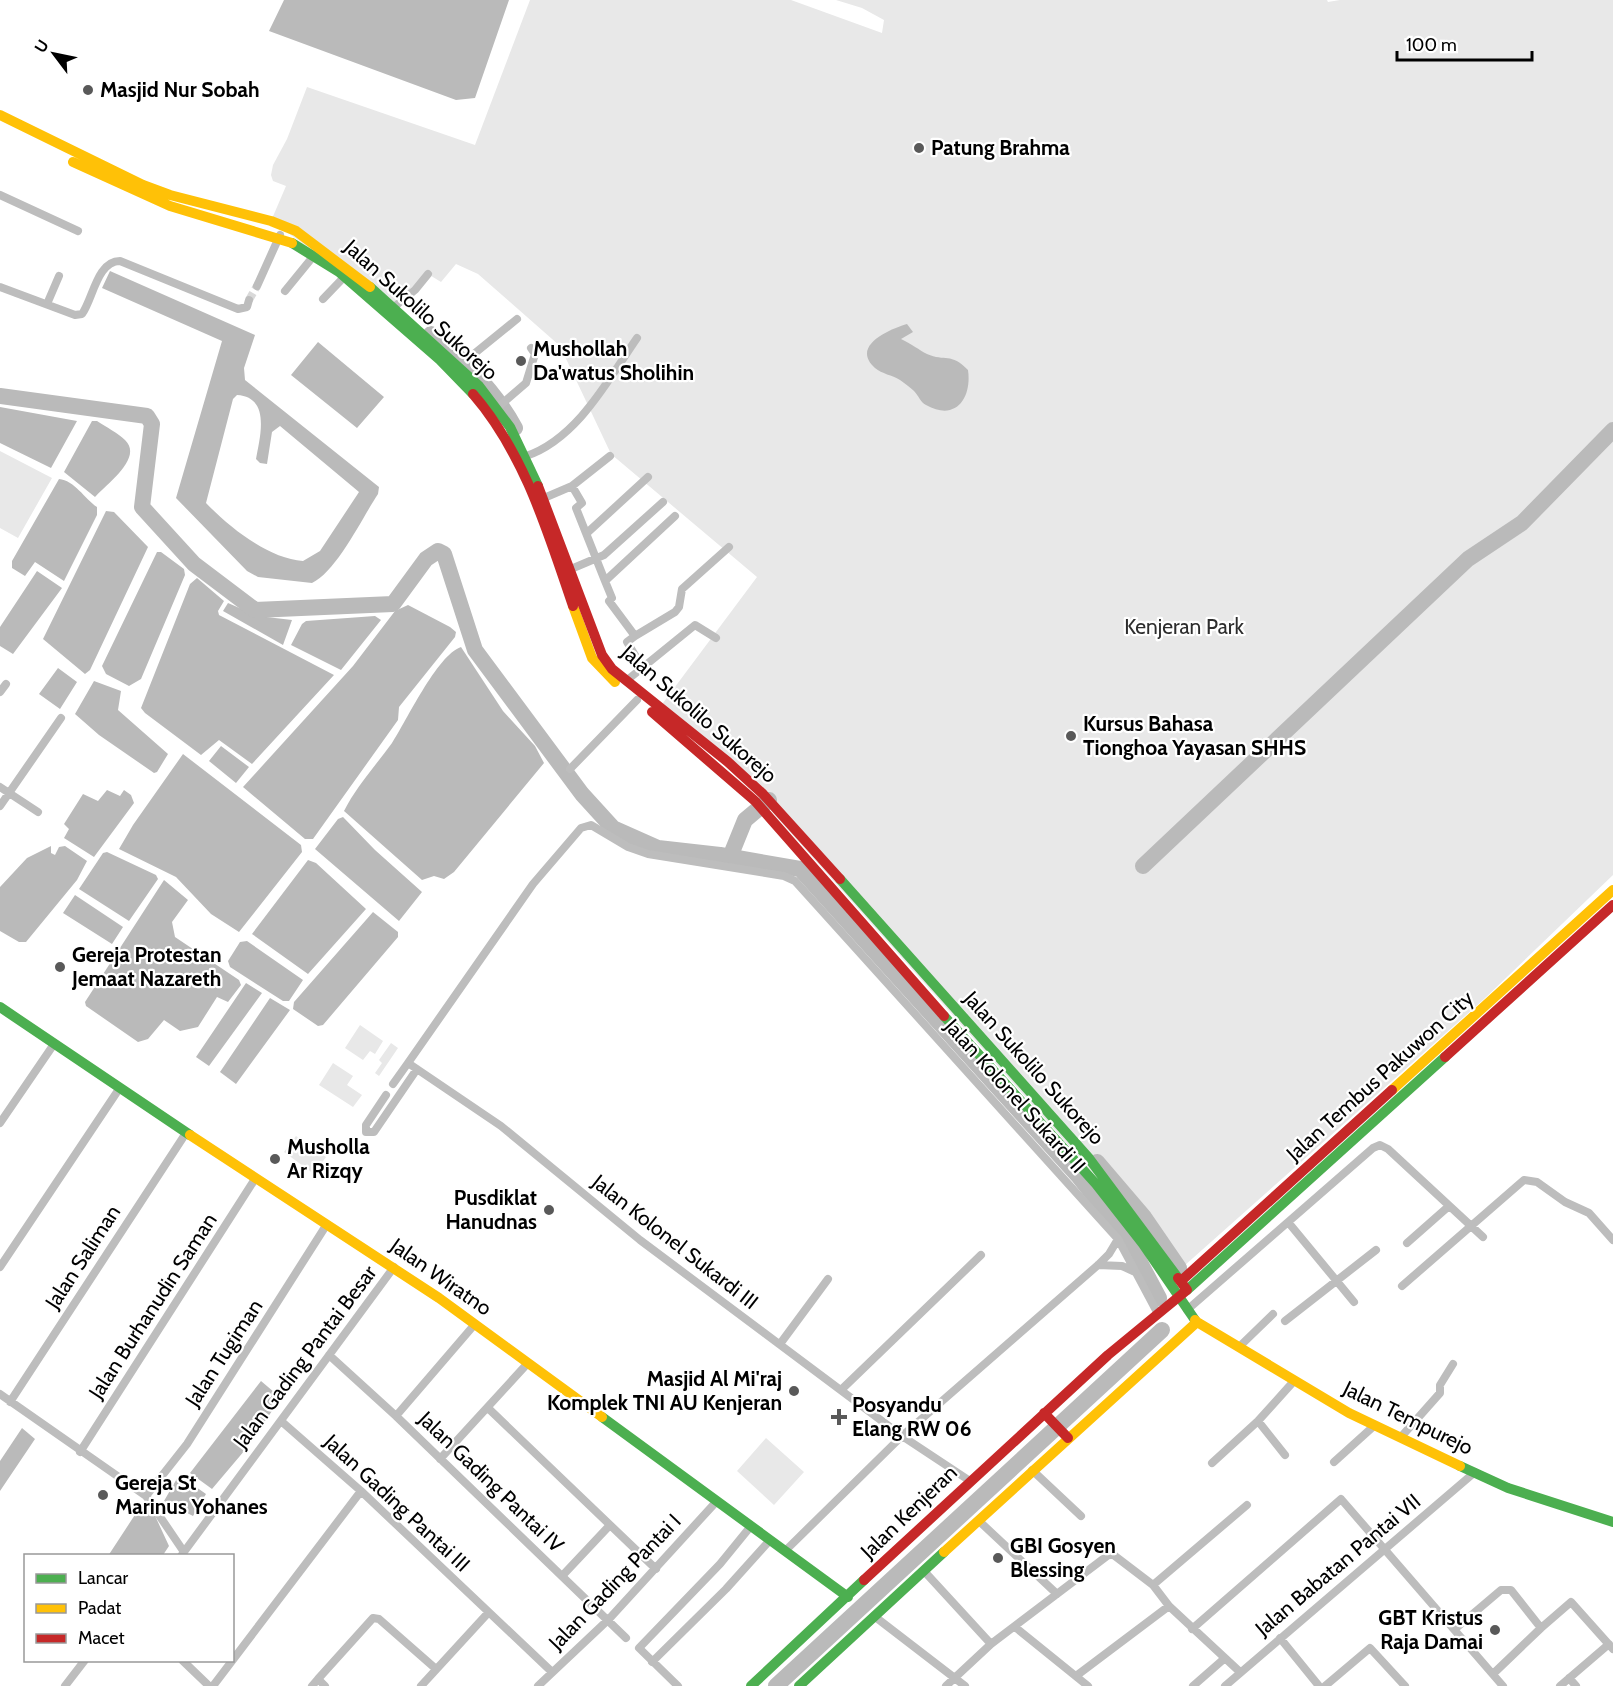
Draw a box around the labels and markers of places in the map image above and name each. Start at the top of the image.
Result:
place label: Masjid Nur Sobah [100,77,260,102]
marker: Masjid Nur Sobah [81,83,95,97]
place label: Patung Brahma [931,135,1070,160]
marker: Patung Brahma [912,141,926,155]
place label: Mushollah Da'watus Sholihin [533,336,694,385]
marker: Mushollah Da'watus Sholihin [514,354,528,368]
place label: Kursus Bahasa Tionghoa Yayasan SHHS [1083,711,1306,760]
marker: Kursus Bahasa Tionghoa Yayasan SHHS [1064,729,1078,743]
place label: Gereja Protestan Jemaat Nazareth [71,942,222,991]
marker: Gereja Protestan Jemaat Nazareth [53,960,67,974]
place label: Musholla Ar Rizqy [287,1134,370,1183]
marker: Musholla Ar Rizqy [268,1152,282,1166]
place label: Pusdiklat Hanudnas [445,1185,537,1234]
marker: Pusdiklat Hanudnas [542,1203,556,1217]
place label: Masjid Al Mi'raj Komplek TNI AU Kenjeran [547,1366,782,1415]
marker: Masjid Al Mi'raj Komplek TNI AU Kenjeran [787,1384,801,1398]
place label: Posyandu Elang RW 06 [852,1392,971,1441]
marker: Posyandu Elang RW 06 [830,1408,848,1426]
place label: Gereja St Marinus Yohanes [115,1470,268,1519]
marker: Gereja St Marinus Yohanes [96,1488,110,1502]
place label: GBI Gosyen Blessing [1010,1533,1116,1582]
marker: GBI Gosyen Blessing [991,1551,1005,1565]
place label: GBT Kristus Raja Damai [1378,1605,1483,1654]
marker: GBT Kristus Raja Damai [1488,1623,1502,1637]

